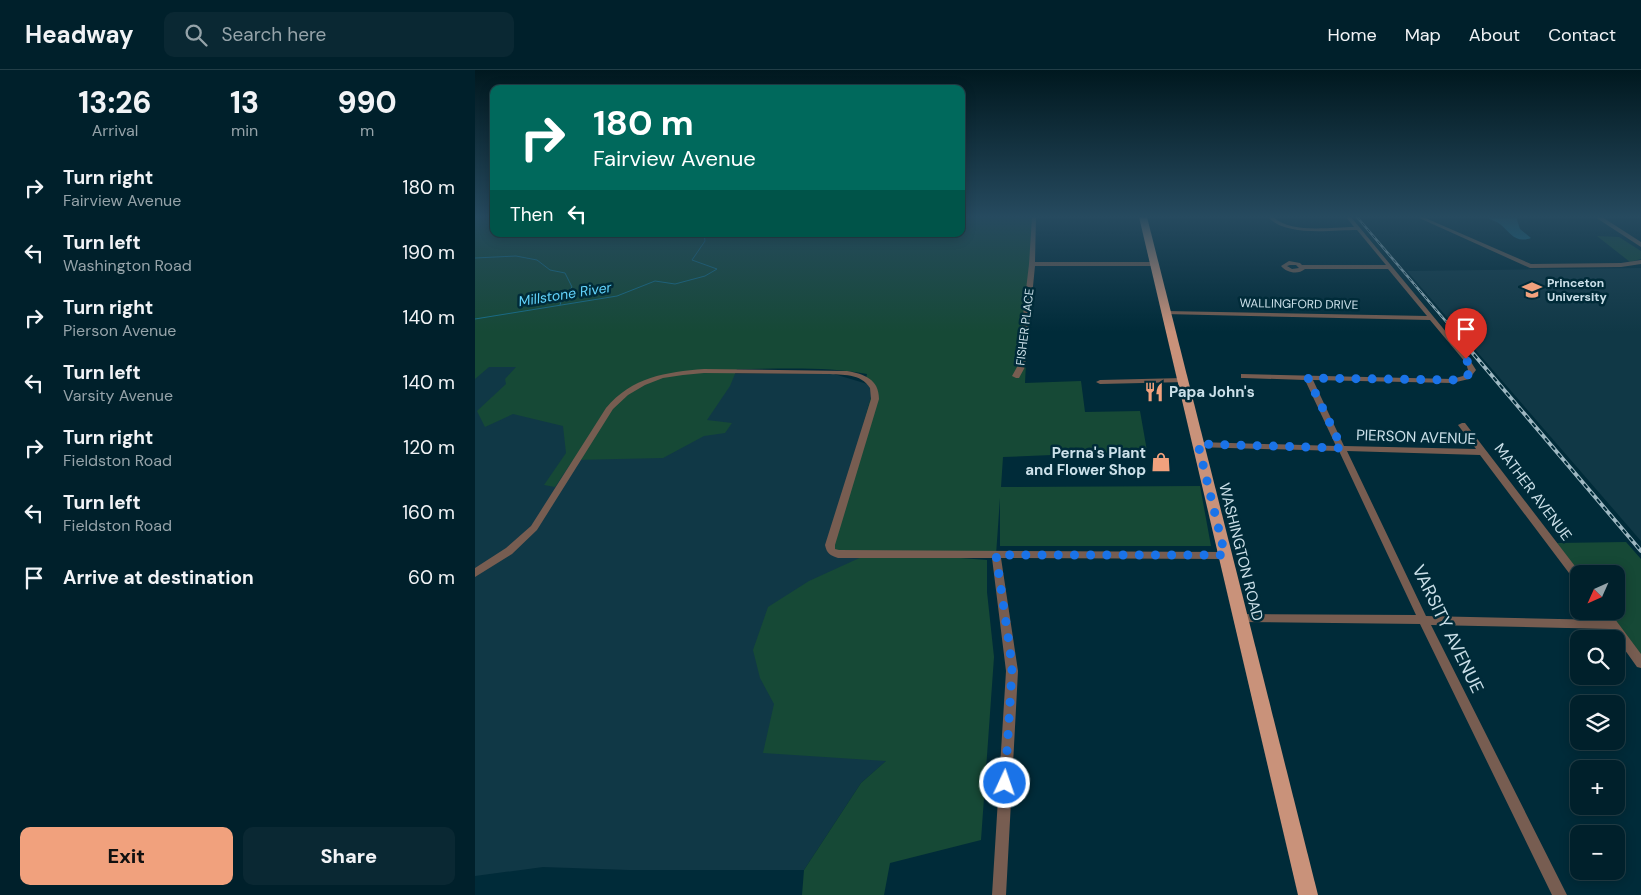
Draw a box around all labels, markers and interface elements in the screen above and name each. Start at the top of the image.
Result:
search box [164,12,514,57]
text: Headway [25,19,134,50]
icon: search [182,21,210,49]
text: Search here [222,22,326,47]
text: Home [1327,23,1377,47]
text: Map [1405,23,1441,47]
text: About [1469,23,1520,47]
text: Contact [1548,23,1616,47]
text: 13:26 [78,83,152,122]
text: 13 [230,83,259,122]
text: 990 [337,83,397,122]
text: 180 m [593,100,694,146]
icon: right [510,105,575,170]
text: Arrival [92,120,138,141]
text: min [231,120,258,141]
text: m [360,120,374,141]
text: Fairview Avenue [593,144,756,173]
text: Turn right [63,165,153,190]
icon: right [20,174,48,202]
text: 180 m [403,175,455,200]
text: Fairview Avenue [63,190,181,211]
icon: left [563,200,591,228]
text: Then [510,202,553,227]
text: Turn left [63,230,141,255]
icon: left [20,239,48,267]
text: 190 m [402,240,455,265]
text: Washington Road [63,255,192,276]
place label: Princeton University [1547,275,1607,305]
water label: Millstone River [517,278,614,310]
school or university icon: Princeton University [1521,279,1543,301]
street label: FISHER PLACE [1012,287,1038,366]
text: Turn right [63,295,153,320]
street label: WALLINGFORD DRIVE [1239,295,1359,313]
icon: right [20,304,48,332]
text: 140 m [403,305,455,330]
pin [1445,308,1487,359]
icon: arrive [1452,315,1480,343]
text: Pierson Avenue [63,320,176,341]
text: Turn left [63,360,141,385]
icon: left [20,369,48,397]
text: 140 m [403,370,455,395]
restaurant icon: Papa John's [1143,381,1165,403]
place label: Papa John's [1169,382,1255,402]
text: Varsity Avenue [63,385,173,406]
text: Turn right [63,425,153,450]
street label: PIERSON AVENUE [1356,425,1476,449]
icon: right [20,434,48,462]
text: 120 m [403,435,455,460]
street label: MATHER AVENUE [1490,439,1576,545]
place label: Perna's Plant and Flower Shop [1025,443,1146,480]
text: Fieldston Road [63,450,172,471]
shop icon: Perna's Plant and Flower Shop [1150,451,1172,473]
street label: WASHINGTON ROAD [1214,481,1268,623]
text: Turn left [63,490,141,515]
icon: left [20,499,48,527]
text: 160 m [402,500,455,525]
text: Fieldston Road [63,515,172,536]
street label: VARSITY AVENUE [1407,561,1489,697]
icon: arrive [20,564,48,592]
text: Arrive at destination [63,565,254,590]
text: 60 m [408,565,455,590]
north arrow [1570,565,1625,620]
map controls [1570,565,1625,880]
button: search [1570,630,1625,685]
button: layers [1570,695,1625,750]
position arrow [978,756,1030,808]
button: + [1570,760,1625,815]
button: − [1570,825,1625,880]
button: Exit [20,827,233,885]
button: Share [243,827,455,885]

